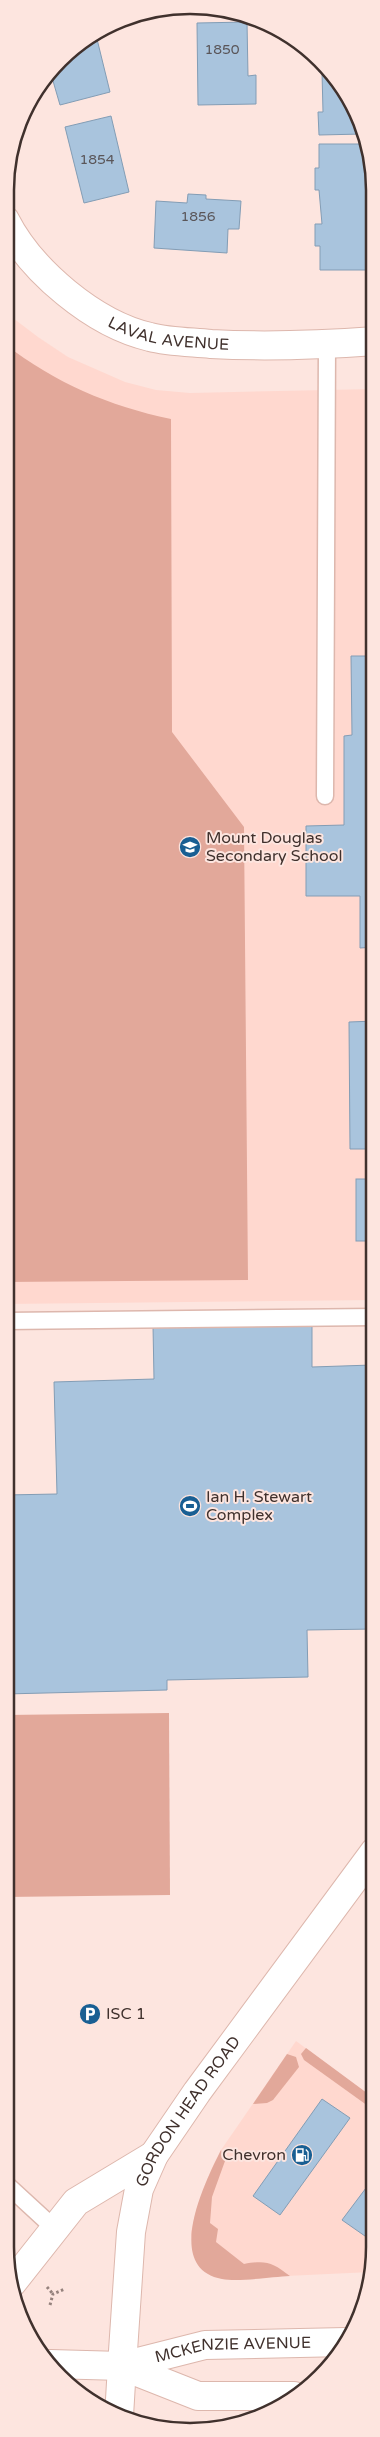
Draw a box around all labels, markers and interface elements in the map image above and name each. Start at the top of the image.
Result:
house number: 1850 [204,41,240,58]
house number: 1854 [79,151,115,168]
house number: 1856 [180,208,216,225]
street label: LAVAL AVENUE [105,312,230,355]
place label: Mount Douglas Secondary School [206,828,342,866]
school or university icon: Mount Douglas Secondary School [178,835,202,859]
place label: Ian H. Stewart Complex [206,1487,312,1525]
sports icon: Ian H. Stewart Complex [178,1494,202,1518]
parking icon: ISC 1 [78,2002,102,2026]
place label: ISC 1 [106,2004,146,2024]
street label: GORDON HEAD ROAD [131,2032,245,2190]
fuel station icon: Chevron [290,2143,314,2167]
place label: Chevron [222,2145,286,2165]
street label: MCKENZIE AVENUE [153,2333,311,2367]

